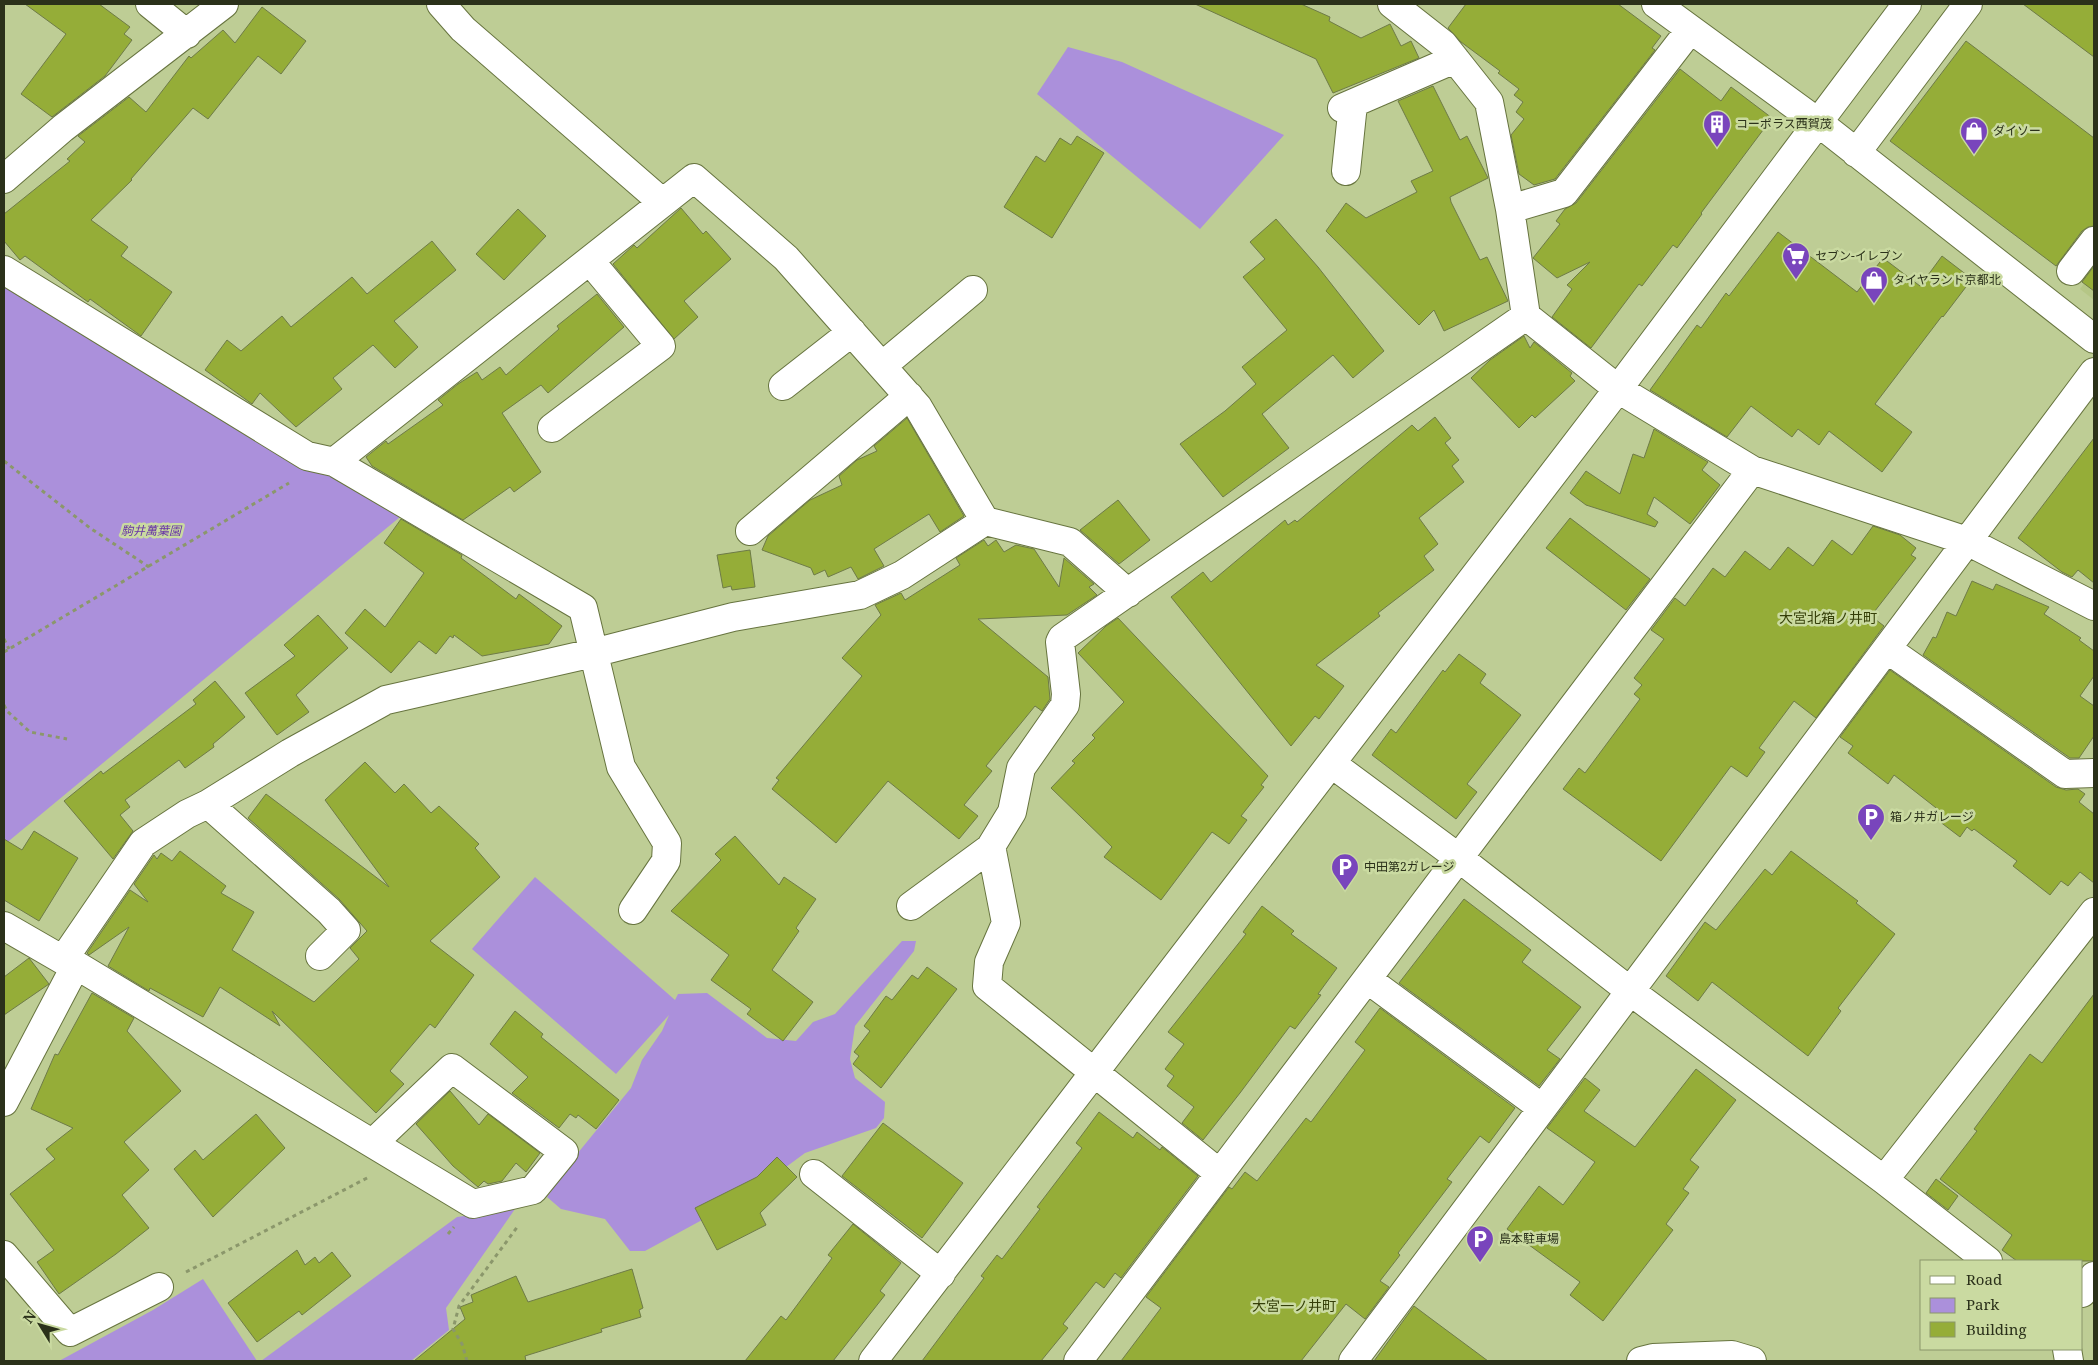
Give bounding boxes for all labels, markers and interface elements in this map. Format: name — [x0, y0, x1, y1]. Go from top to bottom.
building icon: コーポラス西賀茂 — [1702, 109, 1732, 148]
place label: コーポラス西賀茂 — [1736, 115, 1832, 132]
shop icon: ダイソー — [1959, 116, 1989, 155]
place label: ダイソー — [1993, 122, 2041, 139]
supermarket icon: セブン-イレブン — [1781, 241, 1811, 280]
place label: セブン-イレブン — [1815, 247, 1903, 264]
shop icon: タイヤランド京都北 — [1859, 265, 1889, 304]
place label: タイヤランド京都北 — [1893, 271, 2001, 288]
park label: 駒井萬葉園 — [121, 522, 183, 539]
district label: 大宮北箱ノ井町 — [1779, 608, 1877, 627]
parking icon: 箱ノ井ガレージ — [1856, 802, 1886, 841]
place label: 箱ノ井ガレージ — [1890, 808, 1974, 825]
parking icon: 中田第2ガレージ — [1330, 852, 1360, 891]
place label: 中田第2ガレージ — [1364, 858, 1454, 875]
parking icon: 島本駐車場 — [1465, 1224, 1495, 1263]
place label: 島本駐車場 — [1499, 1230, 1559, 1247]
legend — [1920, 1260, 2083, 1350]
text: Road — [1966, 1269, 2002, 1289]
text: Park — [1966, 1294, 2000, 1314]
district label: 大宮一ノ井町 — [1252, 1296, 1336, 1315]
north arrow — [15, 1300, 65, 1350]
text: N — [18, 1307, 40, 1327]
text: Building — [1966, 1319, 2027, 1339]

